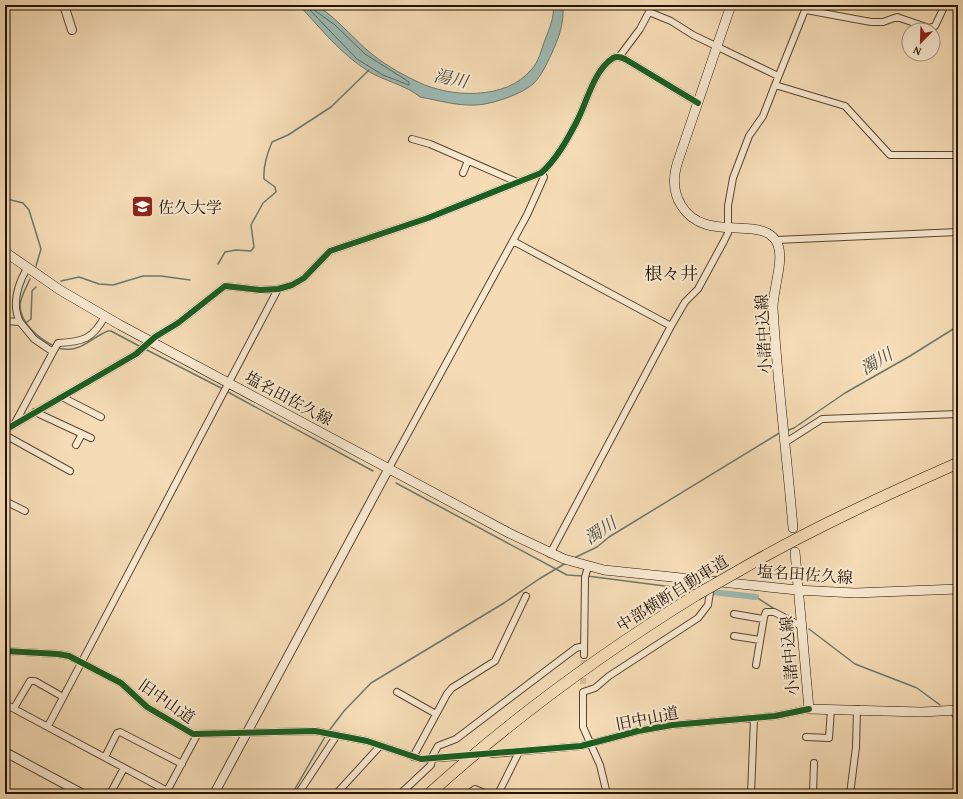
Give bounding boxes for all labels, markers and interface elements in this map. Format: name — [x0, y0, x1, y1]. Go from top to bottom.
north arrow — [901, 22, 941, 62]
text: N — [910, 42, 924, 60]
water label: 湯川 — [432, 62, 472, 94]
school or university icon: 佐久大学 — [130, 194, 156, 220]
place label: 佐久大学 — [158, 195, 222, 219]
district label: 根々井 — [644, 260, 698, 287]
street label: 小諸中込線 — [749, 293, 777, 375]
water label: 濁川 — [855, 340, 899, 380]
street label: 塩名田佐久線 — [241, 365, 337, 431]
water label: 濁川 — [579, 509, 623, 550]
street label: 中部横断自動車道 — [611, 549, 733, 637]
street label: 塩名田佐久線 — [756, 559, 854, 589]
street label: 小諸中込線 — [774, 615, 804, 697]
street label: 旧中山道 — [134, 673, 200, 729]
street label: 旧中山道 — [613, 700, 681, 736]

